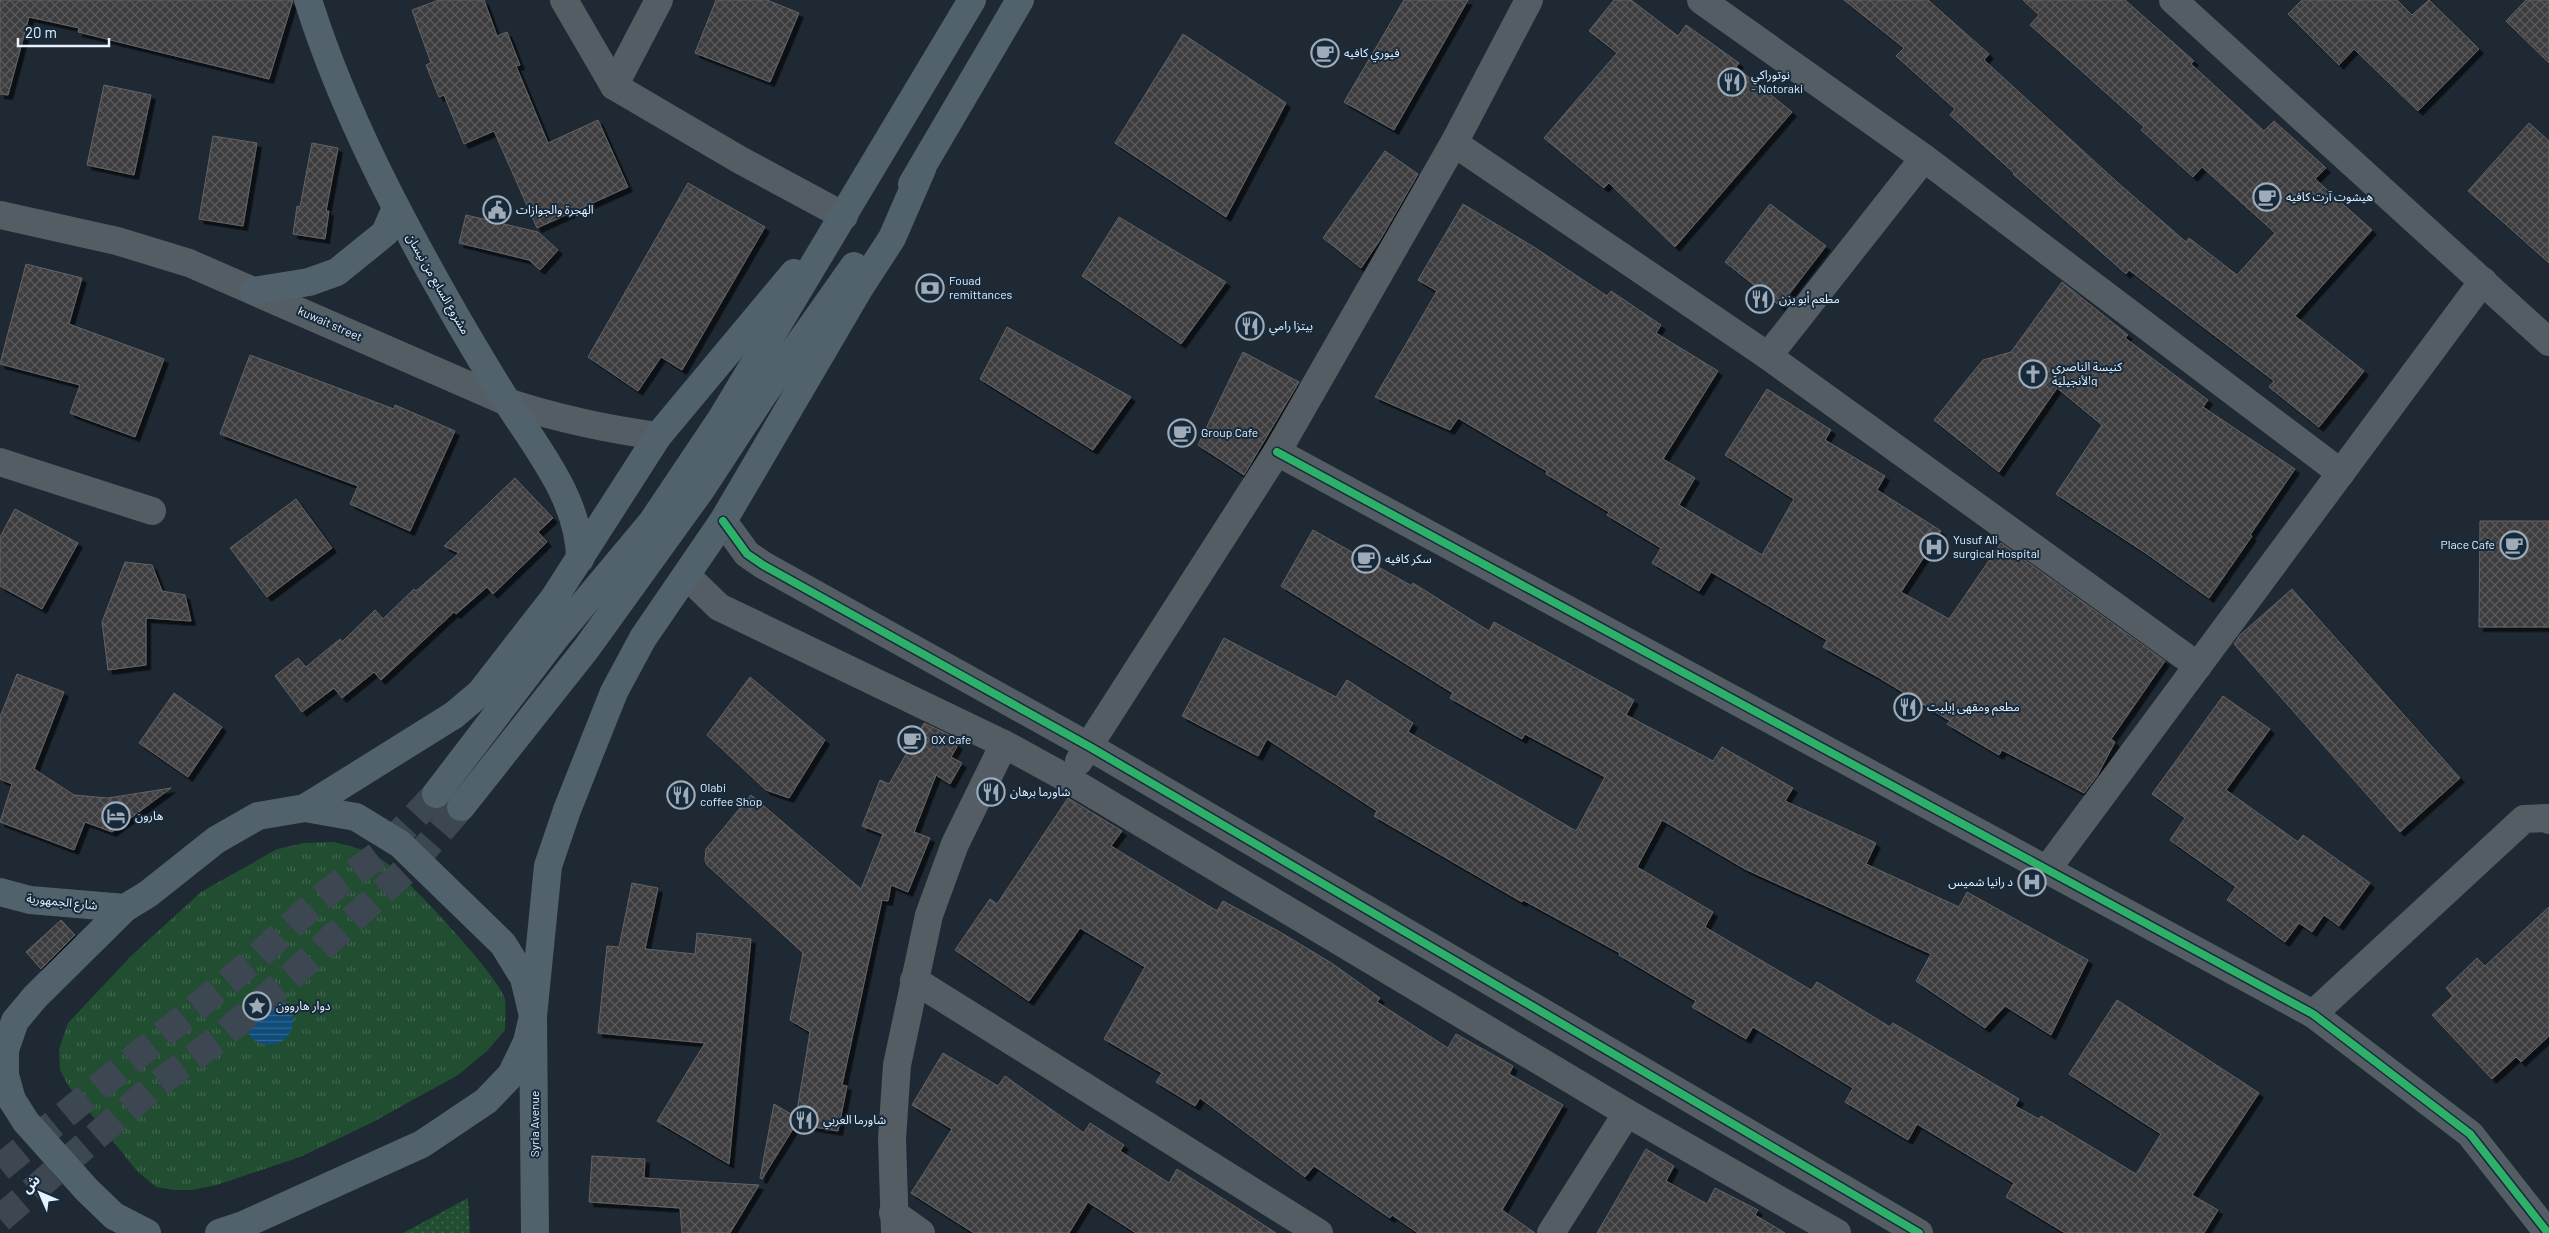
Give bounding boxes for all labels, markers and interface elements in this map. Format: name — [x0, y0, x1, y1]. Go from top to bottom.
scale bar — [18, 15, 109, 47]
text: 20 m — [25, 23, 57, 41]
cafe icon: فيوري كافيه — [1310, 38, 1340, 68]
place label: فيوري كافيه — [1344, 45, 1400, 63]
restaurant icon: نوتوراكي - Notoraki — [1717, 67, 1747, 97]
place label: نوتوراكي - Notoraki — [1751, 67, 1803, 95]
cafe icon: هيشوت آرت كافيه — [2252, 182, 2282, 212]
place label: هيشوت آرت كافيه — [2286, 189, 2373, 204]
public building icon: الهجرة والجوازات — [482, 195, 512, 225]
place label: الهجرة والجوازات — [516, 202, 594, 217]
street label: مشروع السابع من نيسان — [402, 231, 473, 338]
bank icon: Fouad remittances — [915, 273, 945, 303]
place label: Fouad remittances — [949, 273, 1012, 301]
restaurant icon: مطعم أبو يزن — [1745, 284, 1775, 314]
place label: مطعم أبو يزن — [1779, 291, 1840, 308]
street label: kuwait street — [296, 303, 365, 343]
restaurant icon: بيتزا رامي — [1235, 311, 1265, 341]
place label: بيتزا رامي — [1269, 318, 1313, 336]
church icon: كنيسة الناصري الأنجيليةq — [2018, 359, 2048, 389]
place label: كنيسة الناصري الأنجيليةq — [2052, 359, 2123, 388]
cafe icon: Group Cafe — [1167, 418, 1197, 448]
place label: Group Cafe — [1201, 425, 1258, 439]
cafe icon: Place Cafe — [2499, 530, 2529, 560]
hospital icon: Yusuf Ali surgical Hospital — [1919, 532, 1949, 562]
place label: Yusuf Ali surgical Hospital — [1953, 532, 2040, 560]
place label: Place Cafe — [2441, 537, 2495, 551]
cafe icon: سكر كافيه — [1351, 544, 1381, 574]
place label: سكر كافيه — [1385, 551, 1432, 566]
restaurant icon: مطعم ومقهى إيليت — [1893, 692, 1923, 722]
place label: مطعم ومقهى إيليت — [1927, 699, 2020, 716]
cafe icon: OX Cafe — [897, 725, 927, 755]
place label: OX Cafe — [931, 732, 971, 746]
restaurant icon: شاورما برهان — [976, 777, 1006, 807]
restaurant icon: Olabi coffee Shop — [666, 780, 696, 810]
place label: Olabi coffee Shop — [700, 780, 762, 808]
place label: شاورما برهان — [1010, 784, 1070, 799]
hotel icon: هارون — [101, 801, 131, 831]
place label: هارون — [135, 808, 163, 823]
hospital icon: د رانيا شميس — [2017, 867, 2047, 897]
place label: د رانيا شميس — [1948, 874, 2013, 889]
street label: شارع الجمهورية — [25, 890, 98, 915]
place icon: دوار هاروون — [242, 991, 272, 1021]
place label: دوار هاروون — [276, 998, 331, 1013]
street label: Syria Avenue — [527, 1091, 541, 1157]
restaurant icon: شاورما العربي — [789, 1105, 819, 1135]
place label: شاورما العربي — [823, 1112, 886, 1130]
north arrow — [15, 1168, 65, 1218]
text: ش — [18, 1171, 43, 1196]

